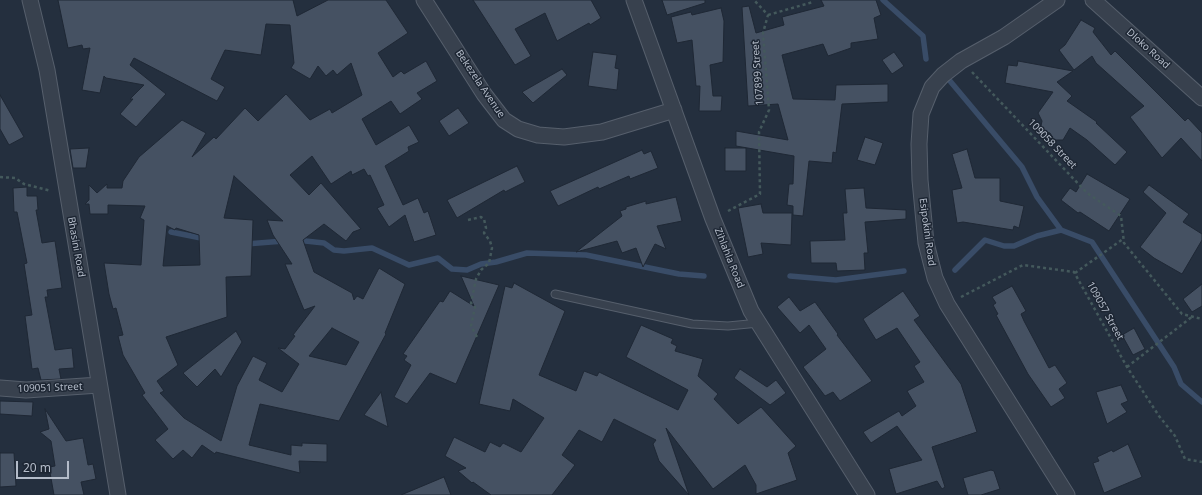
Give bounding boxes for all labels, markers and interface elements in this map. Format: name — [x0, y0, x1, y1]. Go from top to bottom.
street label: Dloko Road — [1124, 26, 1172, 72]
street label: 107899 Street — [750, 40, 766, 106]
street label: Bekezela Avenue — [453, 48, 507, 120]
street label: 109058 Street — [1025, 117, 1079, 171]
street label: Esipokini Road — [916, 197, 938, 267]
street label: Bhasini Road — [65, 216, 87, 278]
street label: Zihlahla Road — [712, 226, 746, 290]
street label: 109057 Street — [1084, 280, 1126, 342]
street label: 109051 Street — [17, 381, 83, 395]
scale bar — [18, 453, 71, 479]
text: 20 m — [23, 459, 51, 476]

